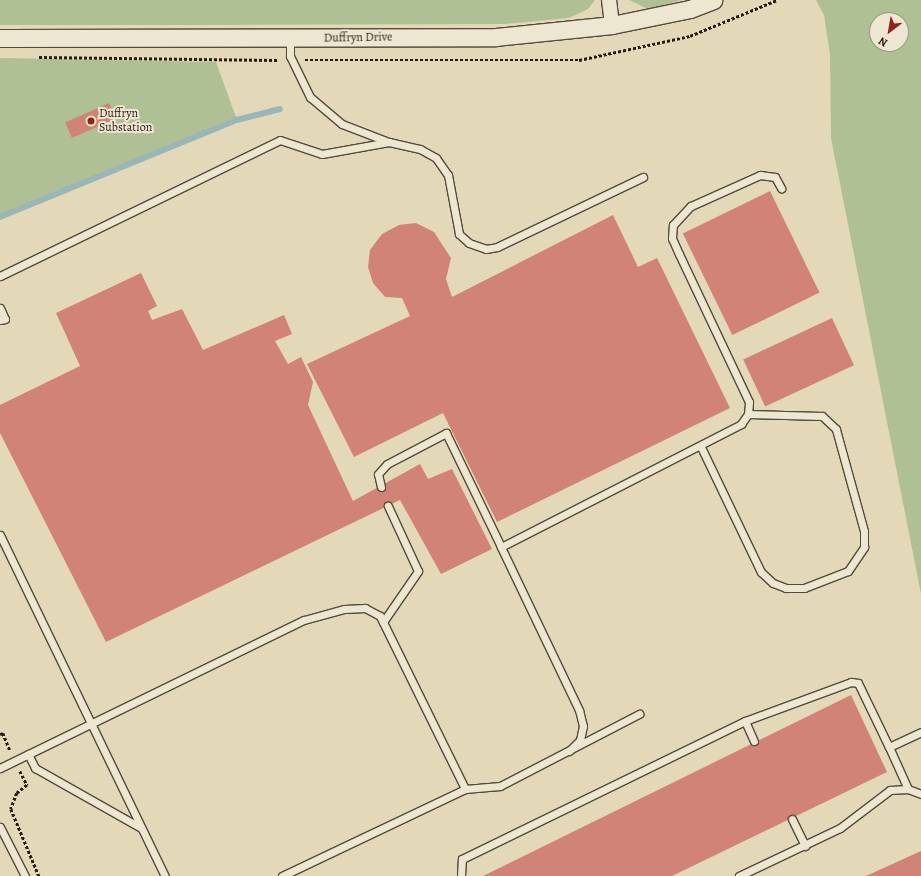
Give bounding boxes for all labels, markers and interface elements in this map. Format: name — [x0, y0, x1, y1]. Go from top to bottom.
north arrow — [869, 12, 909, 52]
street label: Duffryn Drive — [324, 30, 392, 46]
text: N — [876, 33, 890, 50]
place label: Duffryn Substation — [99, 107, 152, 135]
marker: Duffryn Substation — [86, 116, 96, 126]

